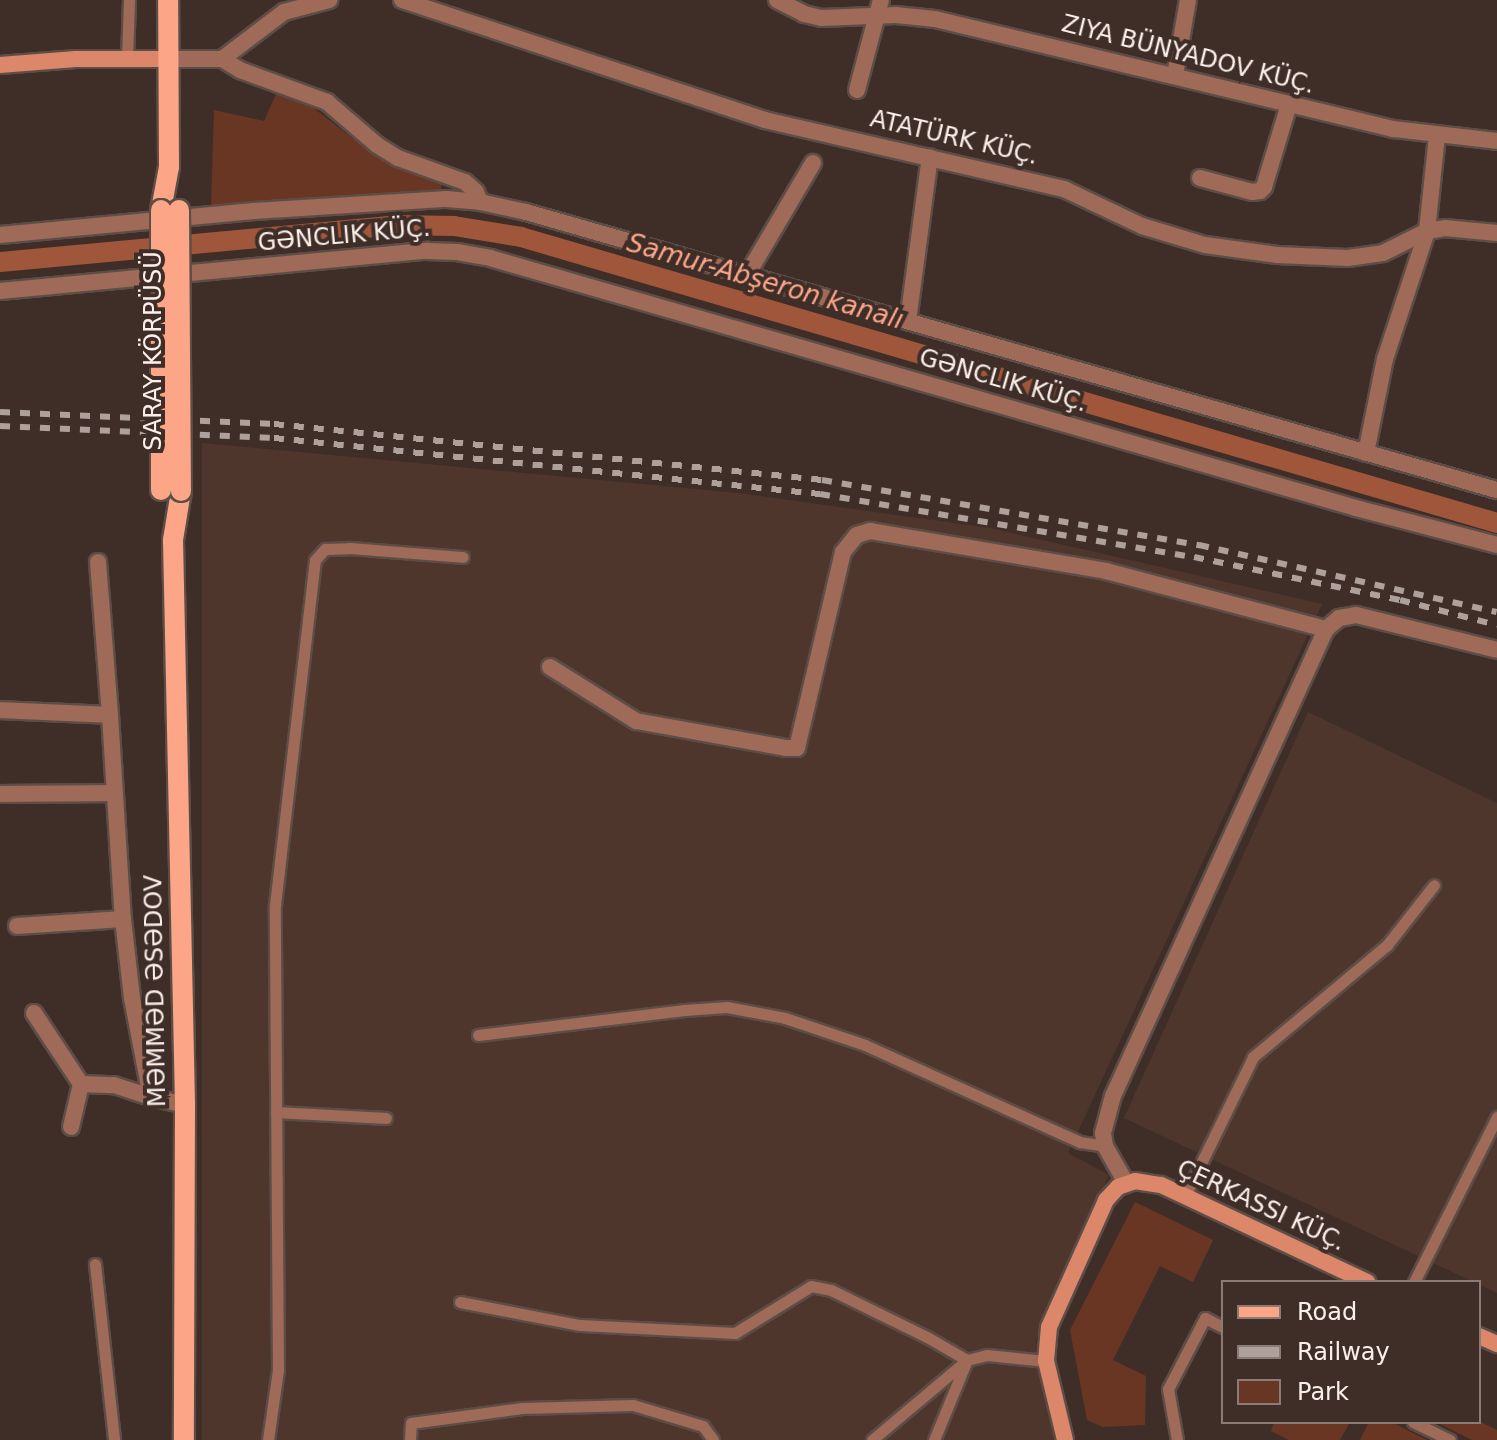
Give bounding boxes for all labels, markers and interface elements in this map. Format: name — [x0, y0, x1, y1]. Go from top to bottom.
street label: ZIYA BÜNYADOV KÜÇ. — [1059, 10, 1317, 100]
street label: ATATÜRK KÜÇ. — [867, 105, 1041, 171]
street label: GƏNCLIK KÜÇ. — [257, 214, 431, 258]
water label: Samur-Abşeron kanalı — [623, 228, 907, 336]
street label: SARAY KÖRPÜSÜ — [140, 251, 168, 451]
street label: GƏNCLIK KÜÇ. — [916, 343, 1090, 419]
street label: MƏMMƏD ƏSƏDOV — [140, 875, 172, 1107]
street label: ÇERKASSI KÜÇ. — [1172, 1154, 1350, 1258]
legend — [1221, 1280, 1481, 1424]
text: Road — [1297, 1298, 1357, 1326]
text: Railway — [1297, 1338, 1390, 1366]
text: Park — [1297, 1378, 1349, 1406]

